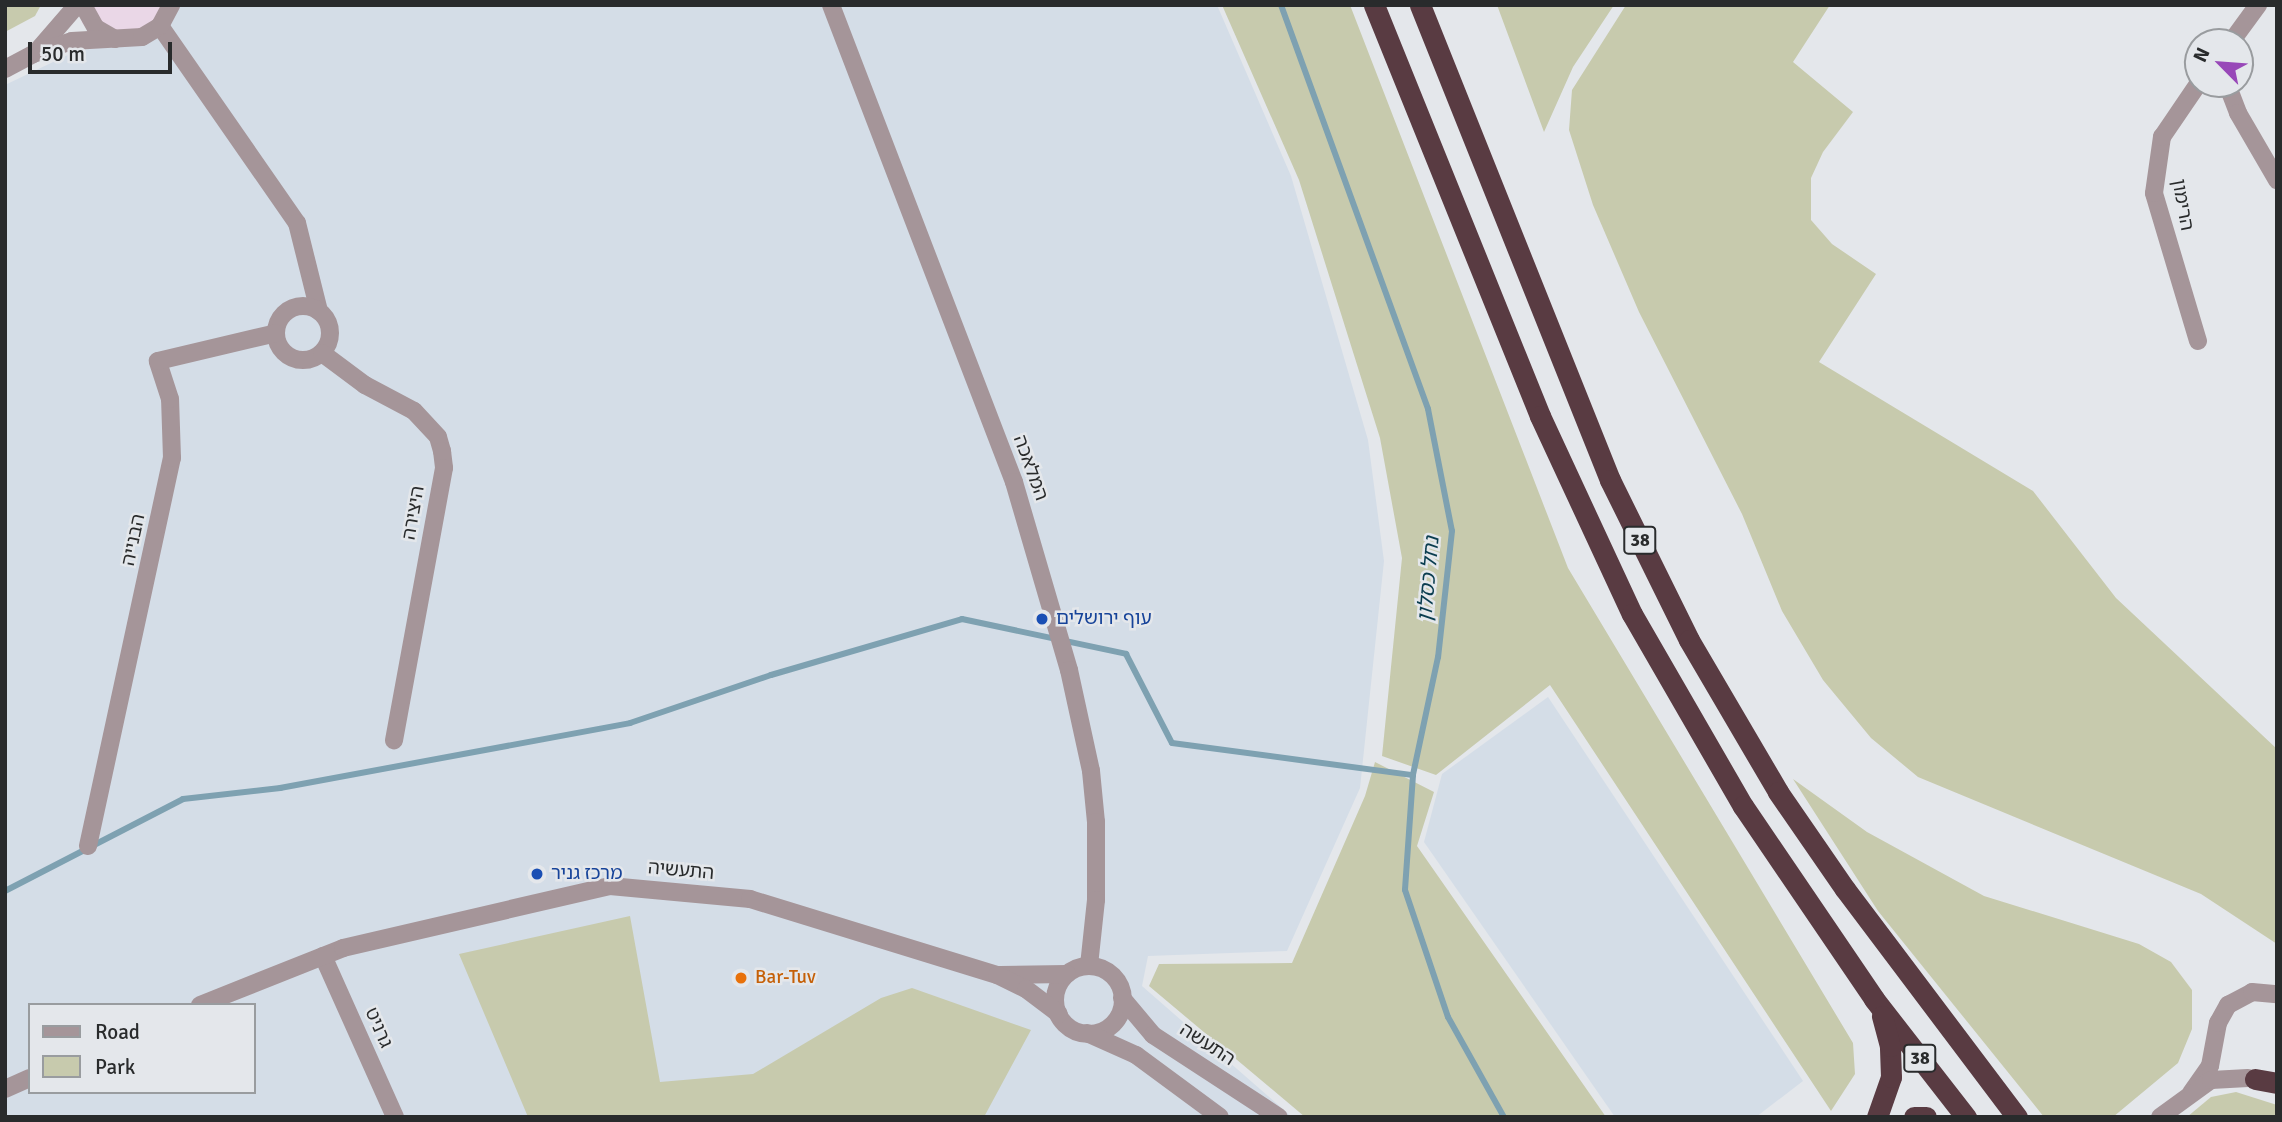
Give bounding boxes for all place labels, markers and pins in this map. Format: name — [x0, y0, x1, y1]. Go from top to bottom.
place label: עוף ירושלים — [1056, 608, 1152, 630]
marker: עוף ירושלים — [1034, 611, 1050, 627]
place label: מרכז גניר — [551, 863, 623, 885]
marker: מרכז גניר — [529, 866, 545, 882]
place label: Bar-Tuv — [755, 967, 816, 989]
marker: Bar-Tuv — [733, 970, 749, 986]

